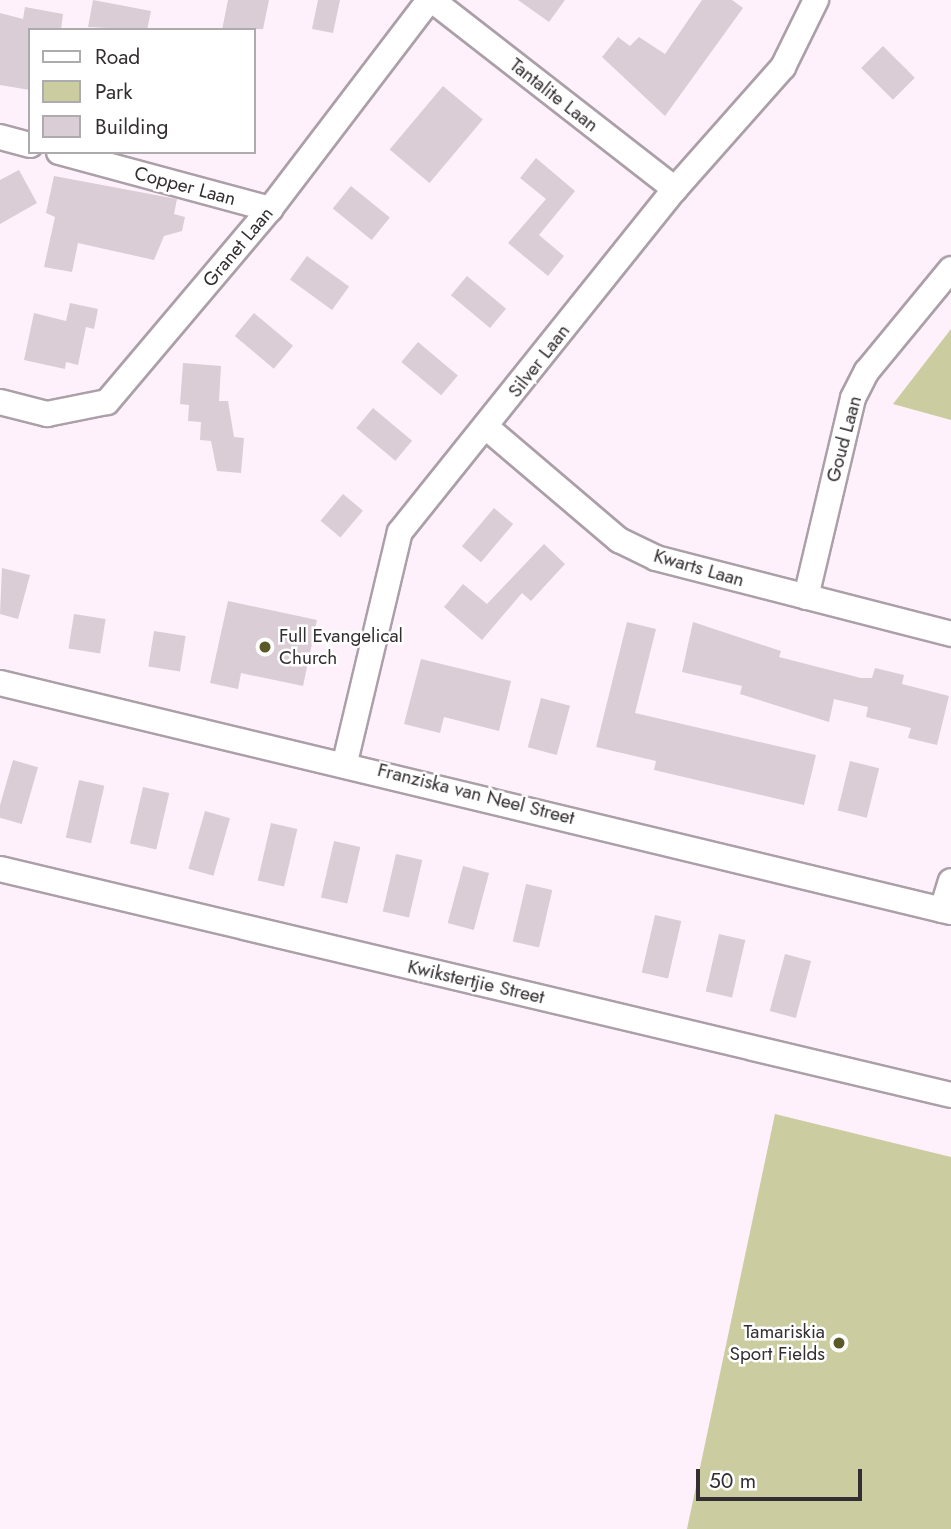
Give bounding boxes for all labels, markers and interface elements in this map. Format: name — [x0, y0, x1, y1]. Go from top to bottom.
legend — [28, 28, 256, 154]
text: Road — [95, 42, 140, 72]
street label: Tantalite Laan — [505, 53, 603, 137]
text: Park — [95, 77, 132, 107]
text: Building — [95, 112, 168, 142]
street label: Copper Laan — [132, 162, 238, 210]
street label: Granet Laan — [198, 202, 278, 292]
street label: Silver Laan — [503, 320, 575, 402]
street label: Goud Laan — [822, 393, 866, 485]
street label: Kwarts Laan — [651, 544, 747, 592]
place label: Full Evangelical Church — [279, 625, 403, 669]
marker: Full Evangelical Church — [257, 639, 273, 655]
street label: Franziska van Neel Street — [375, 758, 577, 830]
street label: Kwikstertjie Street — [405, 955, 547, 1009]
place label: Tamariskia Sport Fields — [730, 1321, 825, 1365]
marker: Tamariskia Sport Fields — [831, 1335, 847, 1351]
scale bar — [699, 1456, 865, 1500]
text: 50 m — [709, 1466, 756, 1496]

